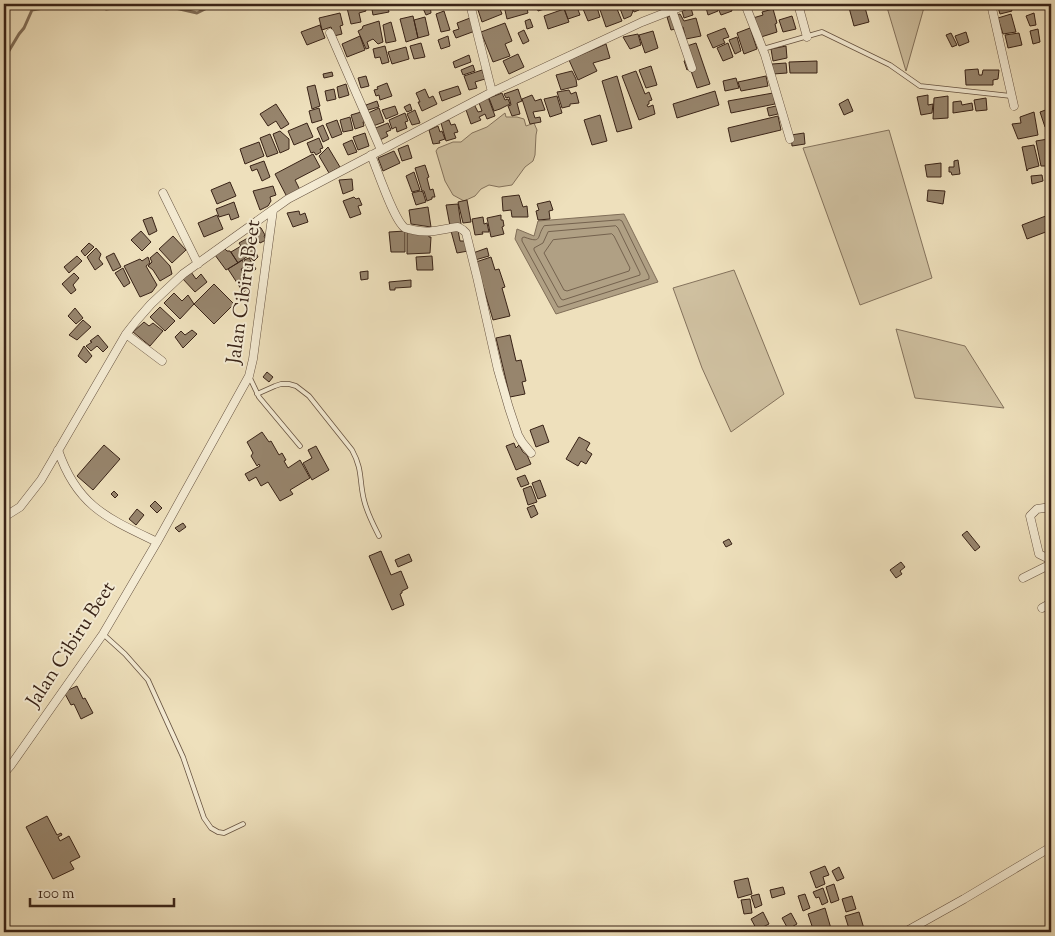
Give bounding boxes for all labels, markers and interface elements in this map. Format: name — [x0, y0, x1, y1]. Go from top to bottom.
street label: Jalan Cibiru Beet — [220, 218, 269, 367]
street label: Jalan Cibiru Beet — [20, 576, 124, 715]
scale bar — [30, 876, 174, 908]
text: 100 m — [38, 884, 75, 905]

